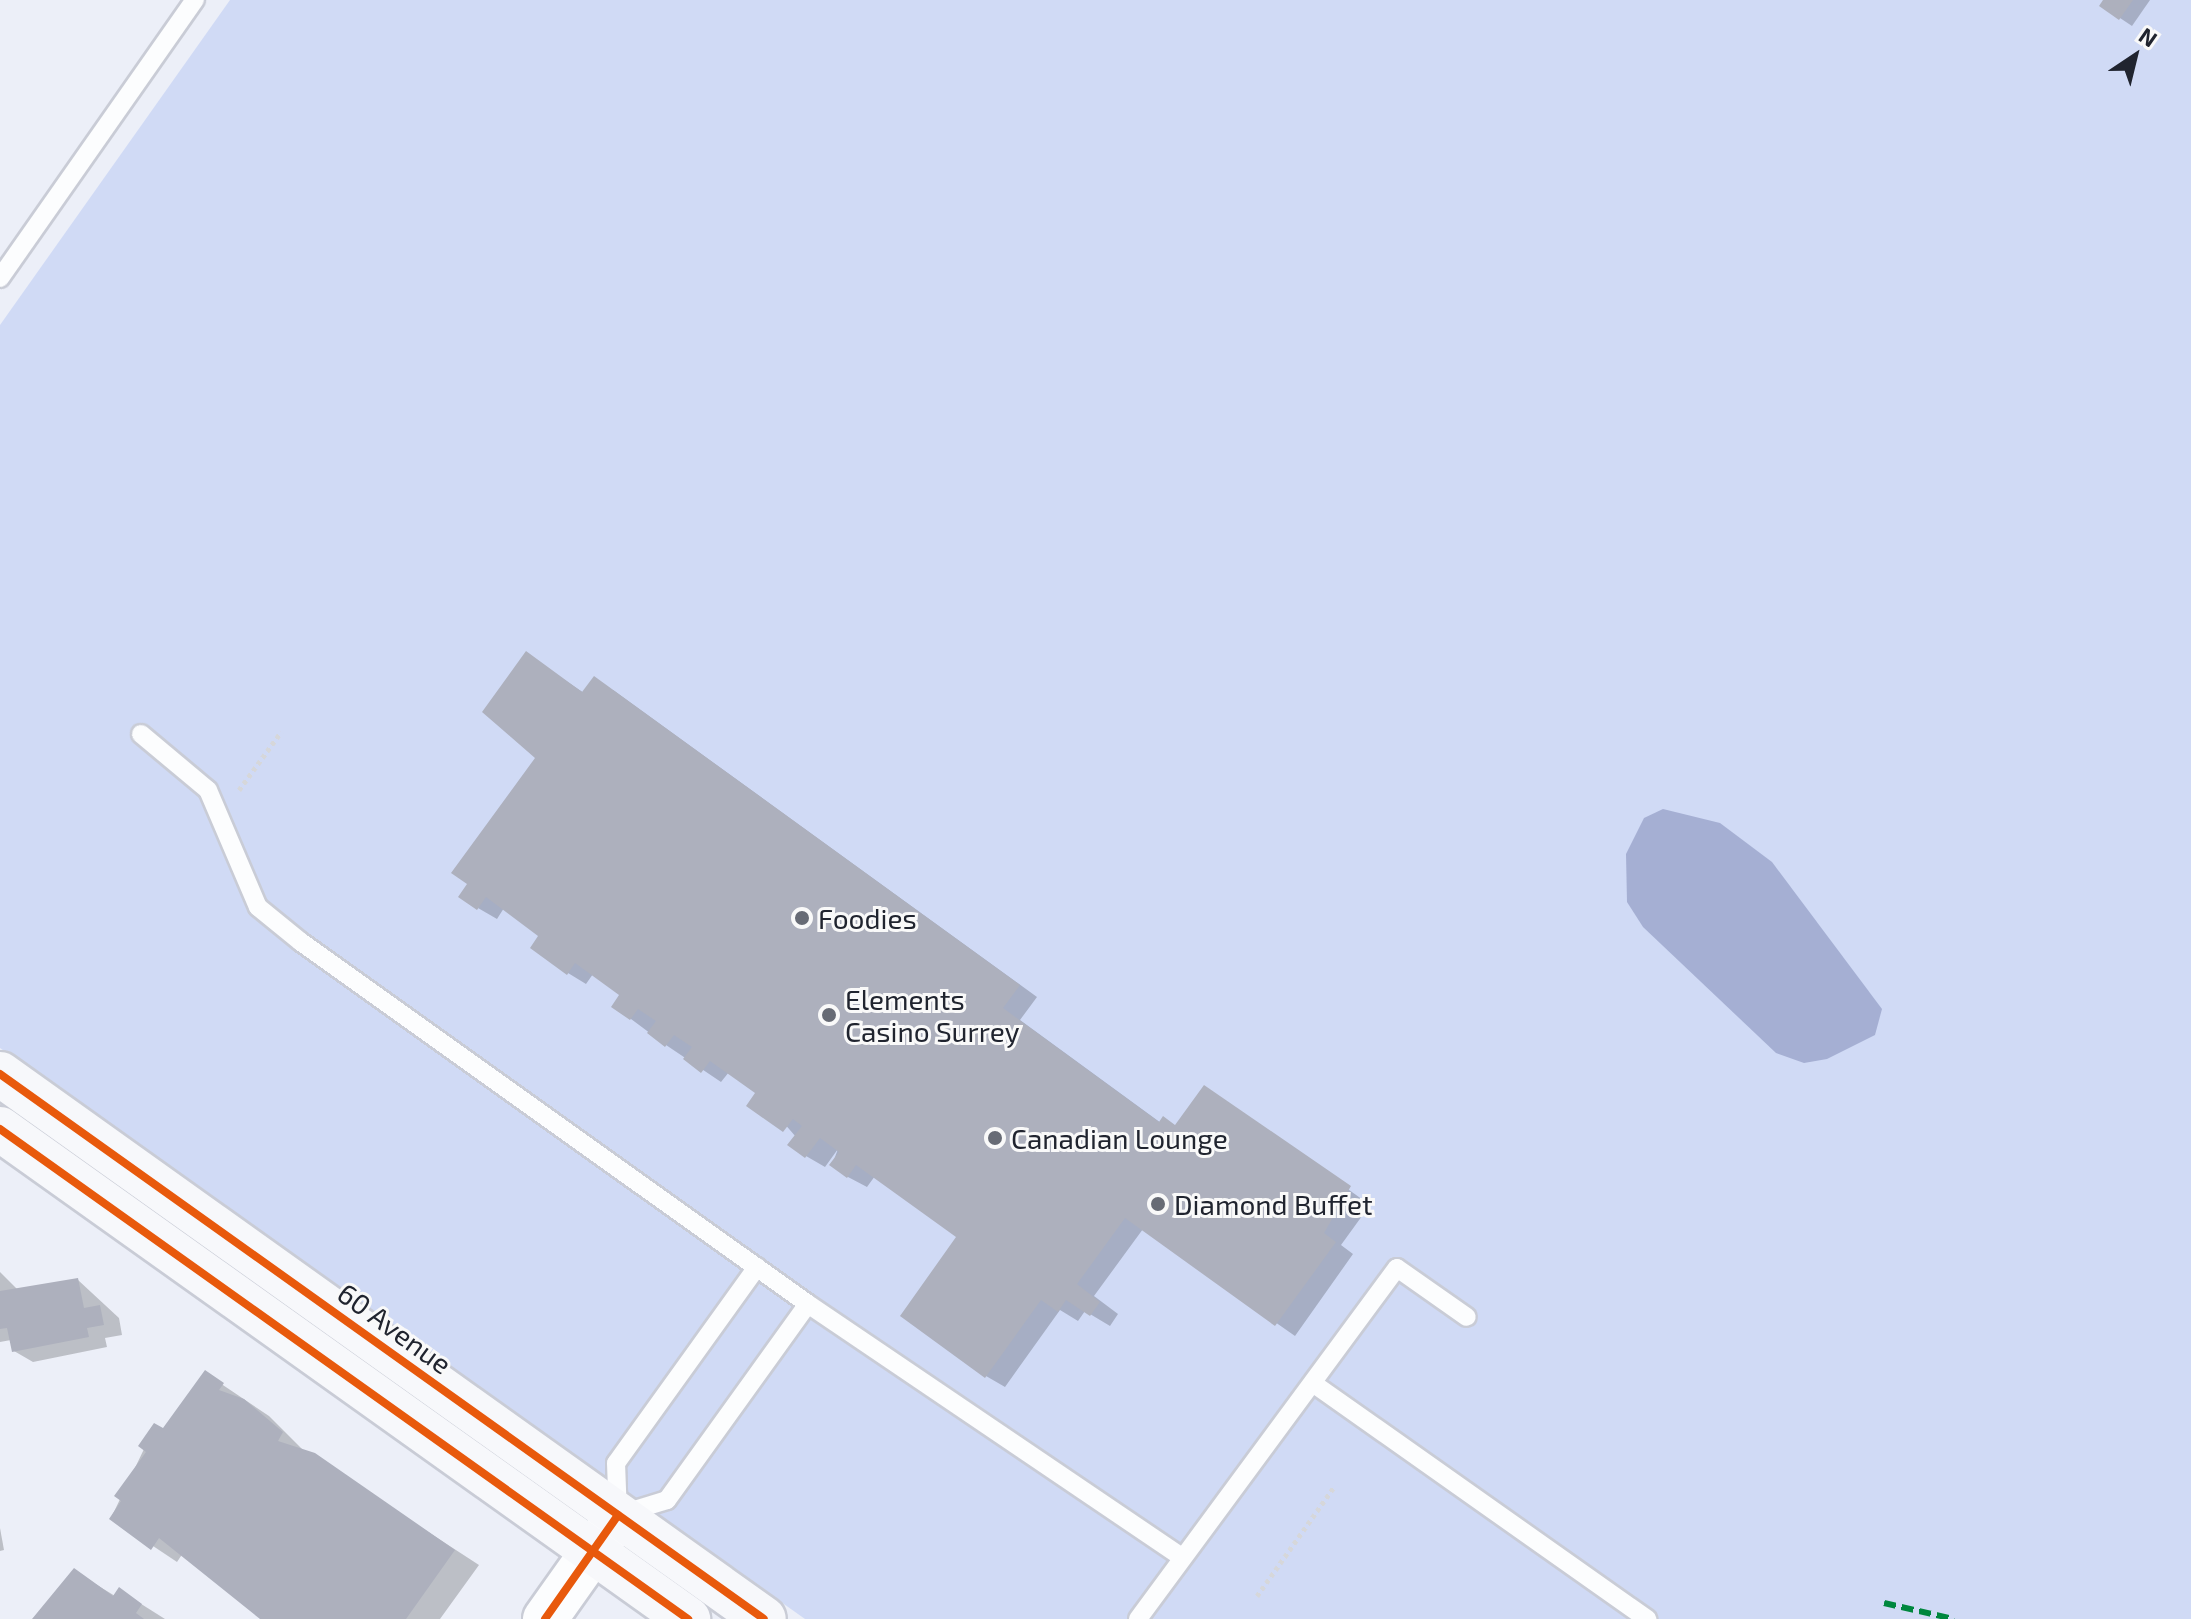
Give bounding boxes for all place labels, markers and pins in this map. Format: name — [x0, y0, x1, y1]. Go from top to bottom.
place label: Foodies — [818, 901, 917, 935]
marker: Foodies — [793, 909, 811, 927]
place label: Elements Casino Surrey — [845, 982, 1019, 1048]
marker: Elements Casino Surrey — [820, 1006, 838, 1024]
place label: Canadian Lounge — [1011, 1121, 1228, 1155]
marker: Canadian Lounge — [986, 1129, 1004, 1147]
place label: Diamond Buffet — [1174, 1187, 1373, 1221]
marker: Diamond Buffet — [1149, 1195, 1167, 1213]

